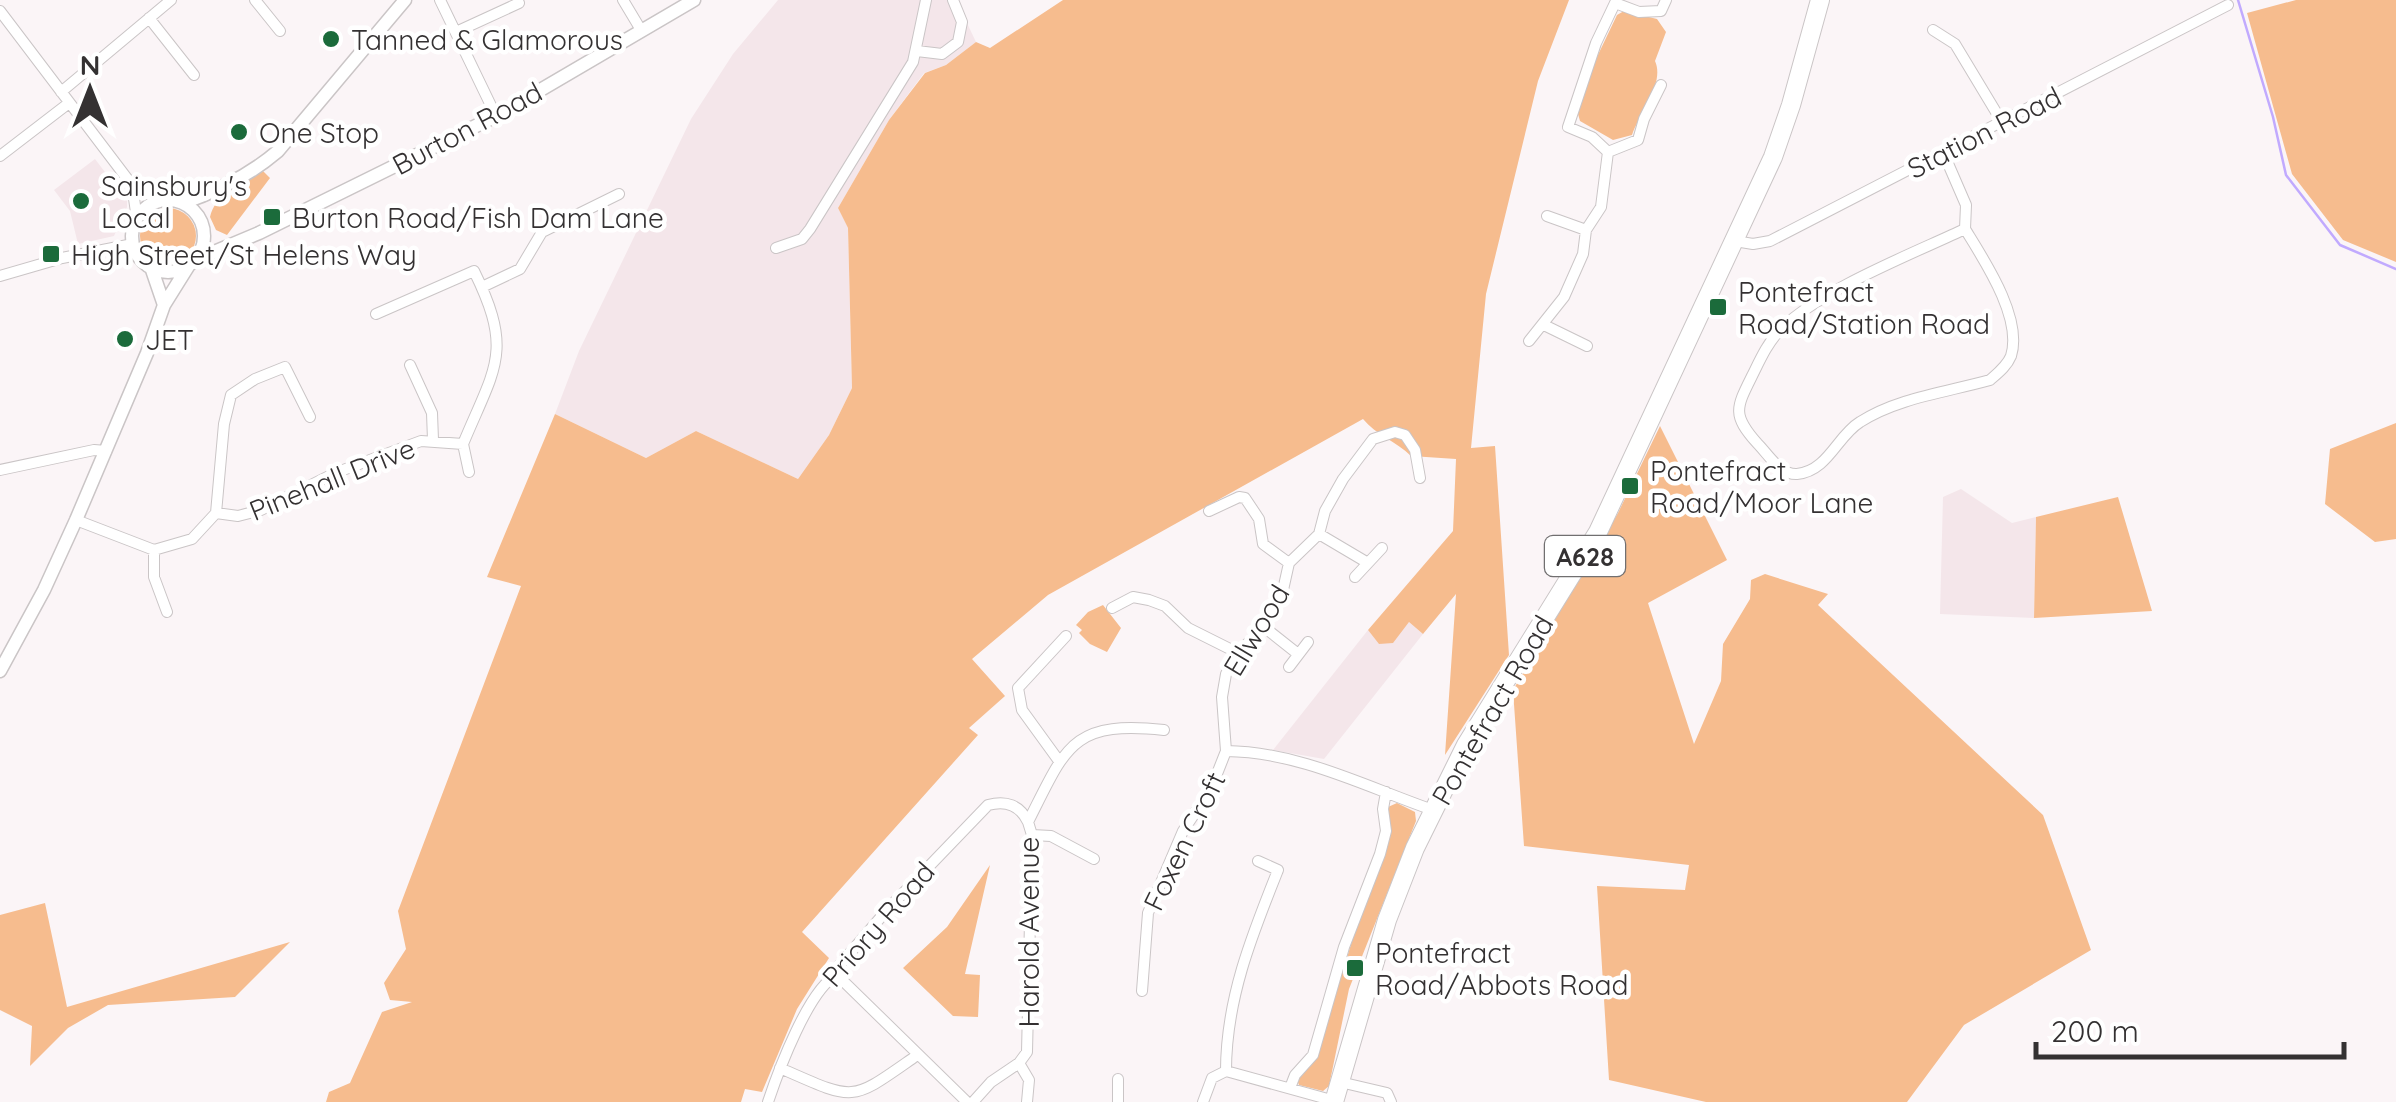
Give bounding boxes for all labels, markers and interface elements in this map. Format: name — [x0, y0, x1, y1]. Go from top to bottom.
place label: Tanned & Glamorous — [351, 22, 623, 57]
marker: Tanned & Glamorous — [320, 28, 342, 50]
north arrow — [40, 40, 140, 140]
text: N — [80, 47, 100, 82]
street label: Burton Road — [386, 74, 548, 182]
street label: Station Road — [1901, 78, 2067, 186]
place label: One Stop — [259, 115, 379, 150]
marker: One Stop — [228, 121, 250, 143]
place label: Sainsbury's Local — [101, 168, 247, 235]
marker: Sainsbury's Local — [70, 190, 92, 212]
place label: Burton Road/Fish Dam Lane — [292, 200, 664, 235]
marker: Burton Road/Fish Dam Lane — [261, 206, 283, 228]
place label: High Street/St Helens Way — [71, 237, 417, 272]
marker: High Street/St Helens Way — [40, 243, 62, 265]
place label: Pontefract Road/Station Road — [1738, 274, 1990, 341]
marker: Pontefract Road/Station Road — [1707, 296, 1729, 318]
place label: JET — [145, 322, 194, 357]
marker: JET — [114, 328, 136, 350]
street label: Pinehall Drive — [244, 430, 420, 528]
place label: Pontefract Road/Moor Lane — [1650, 453, 1873, 520]
marker: Pontefract Road/Moor Lane — [1619, 475, 1641, 497]
road number: A628 — [1545, 536, 1625, 576]
street label: Ellwood — [1215, 578, 1297, 682]
street label: Pontefract Road — [1424, 609, 1560, 811]
street label: Foxen Croft — [1135, 766, 1233, 916]
street label: Harold Avenue — [1011, 837, 1046, 1027]
street label: Priory Road — [814, 854, 942, 994]
place label: Pontefract Road/Abbots Road — [1375, 935, 1628, 1002]
marker: Pontefract Road/Abbots Road — [1344, 957, 1366, 979]
scale bar — [2036, 997, 2344, 1059]
text: 200 m — [2051, 1012, 2139, 1050]

